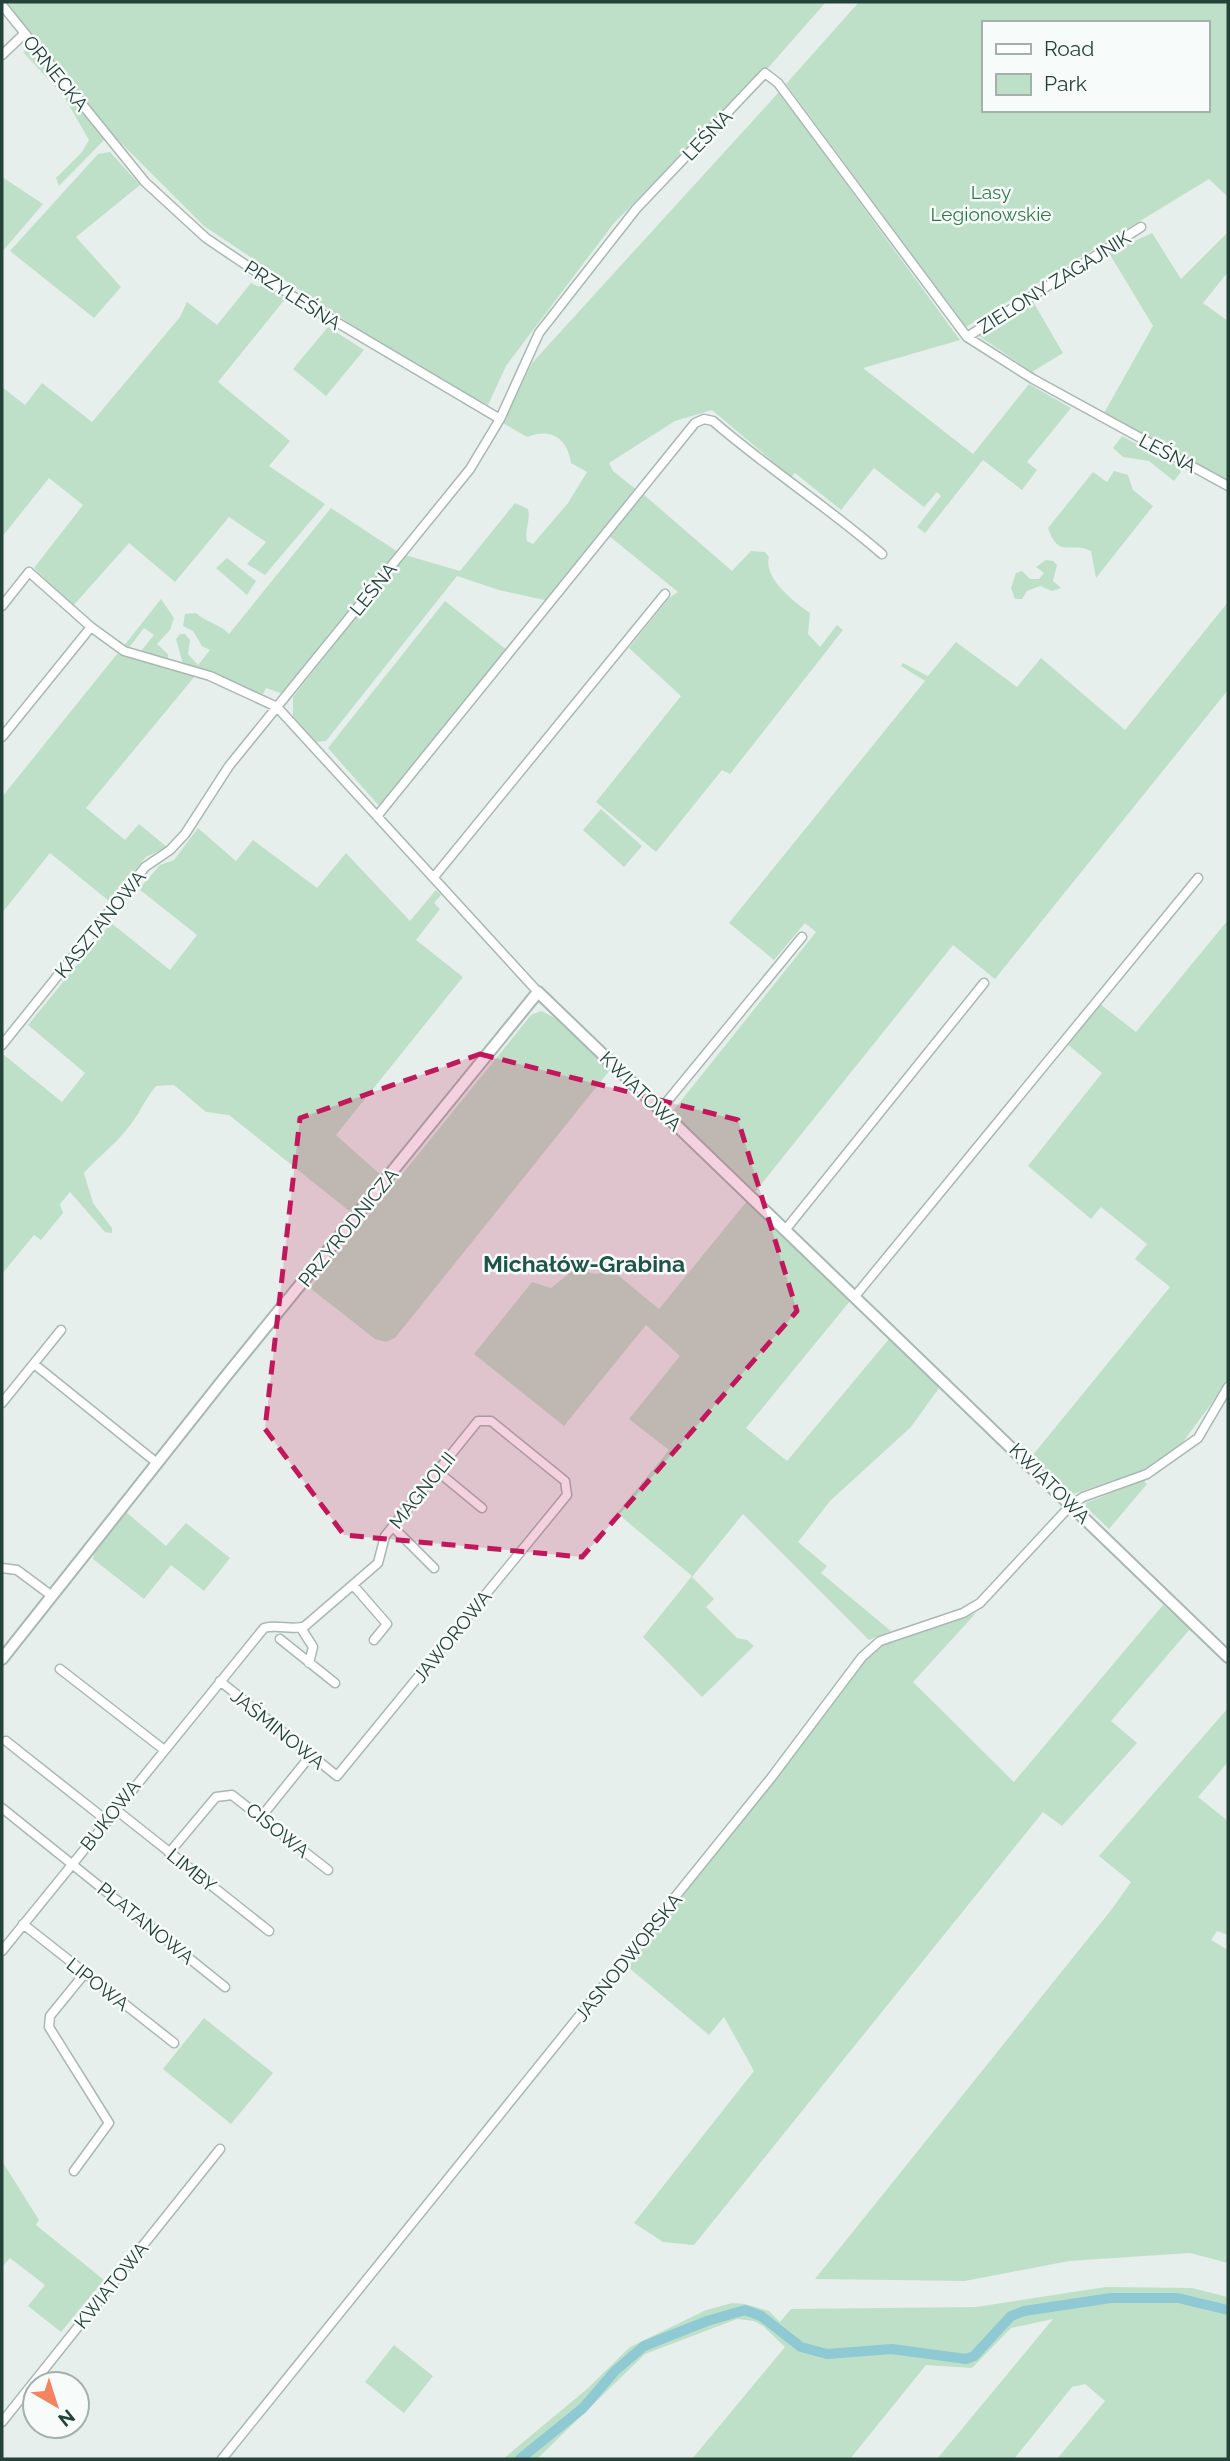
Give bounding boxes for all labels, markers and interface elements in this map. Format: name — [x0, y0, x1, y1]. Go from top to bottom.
legend — [982, 21, 1209, 112]
street label: ORNECKA — [19, 31, 93, 115]
text: Road — [1044, 36, 1094, 61]
text: Park — [1044, 71, 1087, 96]
street label: LEŚNA — [678, 105, 736, 165]
park label: Lasy Legionowskie — [931, 181, 1052, 225]
street label: ZIELONY ZAGAJNIK — [974, 226, 1135, 338]
street label: PRZYLEŚNA — [241, 256, 345, 334]
street label: LEŚNA — [1136, 429, 1201, 477]
street label: LEŚNA — [345, 558, 401, 620]
street label: KASZTANOWA — [50, 866, 150, 982]
street label: KWIATOWA — [596, 1047, 686, 1135]
street label: PRZYRODNICZA — [294, 1163, 403, 1291]
district label: Michałów-Grabina — [483, 1250, 685, 1277]
street label: KWIATOWA — [1005, 1438, 1095, 1528]
street label: MAGNOLII — [384, 1447, 460, 1533]
street label: JAWOROWA — [408, 1585, 496, 1686]
street label: JAŚMINOWA — [227, 1684, 329, 1774]
street label: BUKOWA — [76, 1775, 145, 1855]
street label: CISOWA — [242, 1798, 314, 1862]
street label: LIMBY — [163, 1844, 222, 1897]
street label: PLATANOWA — [93, 1877, 199, 1969]
street label: JASNODWORSKA — [570, 1889, 686, 2025]
street label: LIPOWA — [62, 1953, 134, 2015]
street label: KWIATOWA — [69, 2237, 153, 2333]
north arrow — [21, 2370, 91, 2440]
text: N — [54, 2405, 79, 2431]

